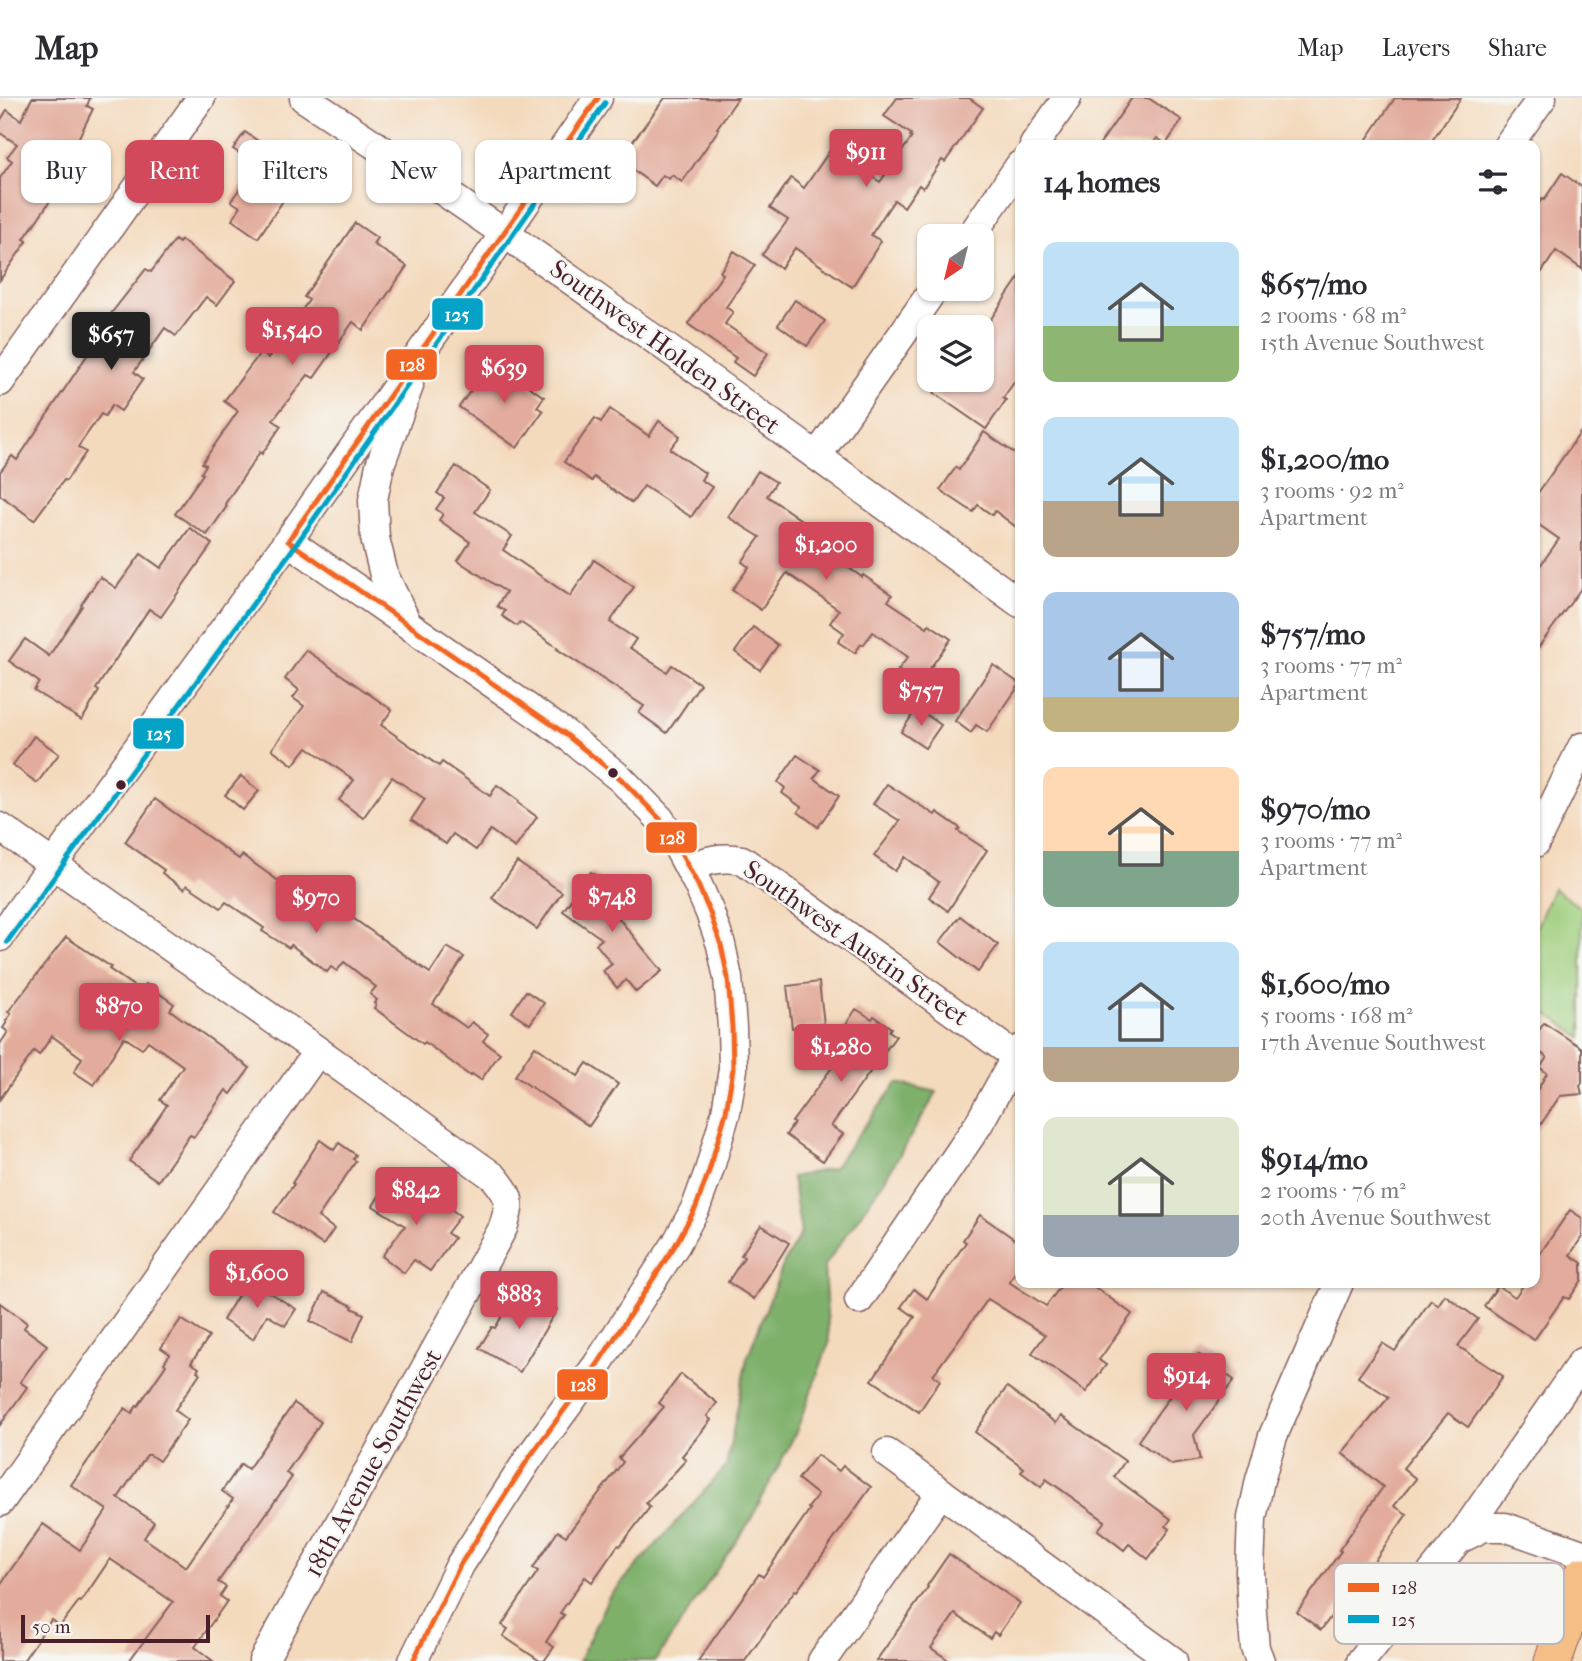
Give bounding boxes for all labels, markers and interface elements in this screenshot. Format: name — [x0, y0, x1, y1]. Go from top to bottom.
text: Map — [35, 29, 98, 68]
text: Map — [1298, 34, 1344, 62]
text: Layers — [1382, 34, 1450, 62]
text: Share — [1488, 34, 1547, 62]
pin: $911 — [825, 130, 907, 189]
text: $911 — [845, 138, 887, 165]
chip: Buy — [21, 140, 111, 203]
chip: Rent — [125, 140, 224, 203]
chip: Filters — [238, 140, 352, 203]
chip: New — [366, 140, 461, 203]
chip: Apartment — [475, 140, 636, 203]
icon: filters — [1474, 163, 1512, 201]
text: 14 homes — [1043, 165, 1160, 200]
north arrow — [917, 224, 994, 301]
map controls — [917, 224, 994, 392]
street label: Southwest Holden Street — [544, 253, 787, 441]
text: $657/mo — [1260, 267, 1367, 302]
icon: home — [1099, 270, 1183, 354]
line badge: 125 — [431, 297, 484, 331]
text: 2 rooms · 68 m² — [1260, 302, 1406, 329]
text: 125 — [445, 304, 469, 326]
pin: $1,540 — [235, 308, 349, 367]
pin: $657 — [70, 313, 152, 372]
button: layers — [917, 315, 994, 392]
text: $1,540 — [262, 316, 322, 343]
text: $657 — [88, 321, 134, 348]
text: 15th Avenue Southwest — [1260, 329, 1485, 356]
pin: $639 — [463, 345, 545, 405]
line badge: 128 — [385, 348, 438, 381]
text: 128 — [399, 354, 425, 376]
text: $639 — [481, 354, 527, 381]
text: $1,200/mo — [1260, 442, 1389, 477]
icon: home — [1099, 445, 1183, 529]
text: 3 rooms · 92 m² — [1260, 477, 1404, 504]
text: Apartment — [1260, 504, 1368, 531]
pin: $1,200 — [769, 522, 883, 582]
text: $1,200 — [795, 531, 857, 558]
text: $757/mo — [1260, 617, 1365, 652]
icon: home — [1099, 620, 1183, 704]
text: 3 rooms · 77 m² — [1260, 652, 1402, 679]
pin: $757 — [880, 668, 962, 728]
text: $757 — [899, 677, 943, 704]
text: Apartment — [1260, 679, 1368, 706]
line badge: 125 — [132, 717, 185, 750]
text: 125 — [147, 723, 171, 745]
unlabelled marker — [606, 766, 620, 780]
unlabelled marker — [114, 778, 128, 792]
text: $970/mo — [1260, 792, 1371, 827]
icon: home — [1099, 795, 1183, 879]
line badge: 128 — [645, 821, 698, 854]
text: 128 — [659, 827, 685, 849]
text: 3 rooms · 77 m² — [1260, 827, 1402, 854]
street label: Southwest Austin Street — [737, 854, 975, 1033]
text: Apartment — [1260, 854, 1368, 881]
pin: $748 — [571, 874, 653, 934]
pin: $970 — [275, 876, 357, 935]
text: $748 — [588, 883, 636, 910]
text: $970 — [292, 884, 340, 911]
text: $1,600/mo — [1260, 967, 1390, 1002]
icon: home — [1099, 970, 1183, 1054]
pin: $870 — [78, 984, 160, 1043]
text: $870 — [95, 992, 143, 1019]
text: 5 rooms · 168 m² — [1260, 1002, 1413, 1029]
pin: $1,280 — [784, 1024, 898, 1084]
text: 17th Avenue Southwest — [1260, 1029, 1486, 1056]
text: $1,280 — [810, 1033, 872, 1060]
text: $914/mo — [1260, 1142, 1368, 1177]
icon: home — [1099, 1145, 1183, 1229]
pin: $842 — [375, 1168, 457, 1227]
text: $842 — [391, 1176, 441, 1203]
text: 2 rooms · 76 m² — [1260, 1177, 1406, 1204]
text: 20th Avenue Southwest — [1260, 1204, 1491, 1231]
pin: $1,600 — [200, 1250, 314, 1310]
text: $1,600 — [225, 1259, 289, 1286]
pin: $883 — [478, 1272, 560, 1331]
text: $883 — [496, 1280, 542, 1307]
street label: 18th Avenue Southwest — [297, 1343, 449, 1583]
pin: $914 — [1145, 1354, 1227, 1413]
text: $914 — [1163, 1362, 1209, 1389]
line badge: 128 — [556, 1368, 609, 1401]
text: 128 — [570, 1374, 596, 1396]
legend — [1334, 1563, 1564, 1644]
text: 128 — [1391, 1577, 1417, 1599]
text: 125 — [1391, 1609, 1416, 1631]
scale bar — [21, 1612, 210, 1644]
text: 50 m — [32, 1616, 71, 1638]

